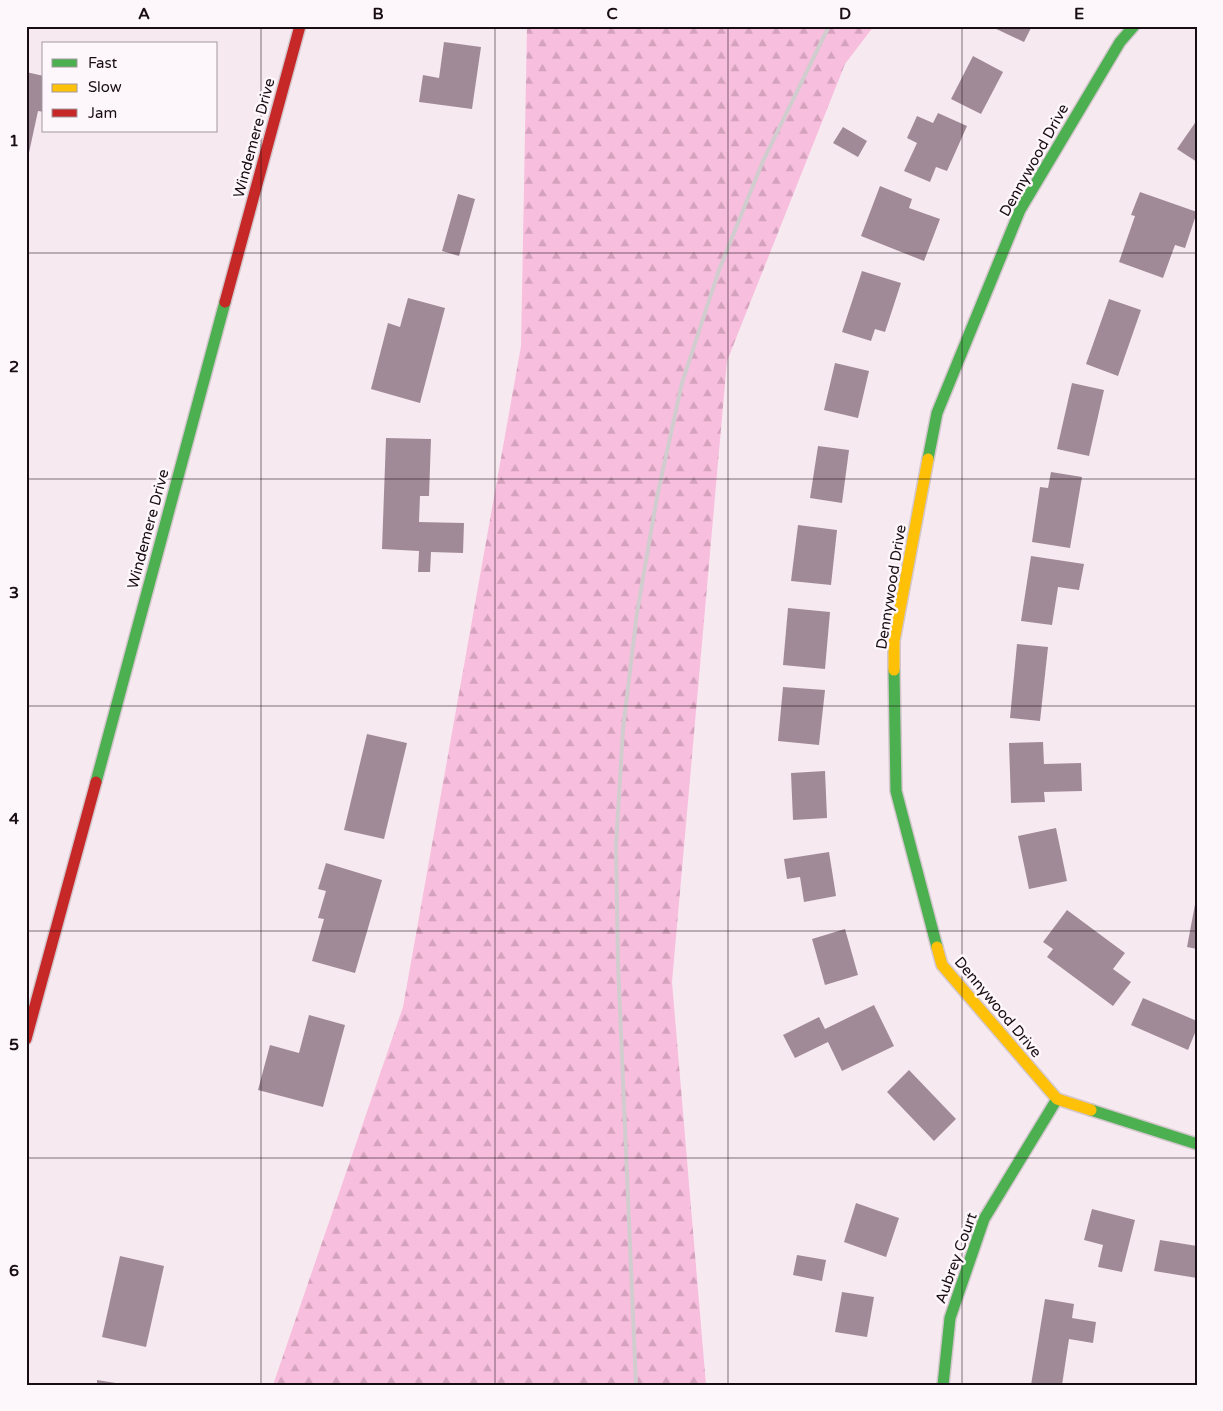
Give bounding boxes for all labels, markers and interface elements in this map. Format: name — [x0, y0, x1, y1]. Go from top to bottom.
text: A — [138, 4, 150, 24]
text: B — [372, 4, 384, 24]
text: C — [606, 4, 618, 24]
text: D — [839, 4, 851, 24]
text: E — [1074, 4, 1084, 24]
legend — [42, 42, 218, 132]
text: Fast — [88, 54, 118, 72]
street label: Windemere Drive — [229, 76, 279, 200]
text: Slow — [88, 78, 122, 96]
street label: Dennywood Drive — [996, 101, 1072, 219]
text: Jam — [88, 104, 117, 122]
text: 1 — [9, 131, 19, 151]
text: 2 — [9, 357, 19, 377]
street label: Windemere Drive — [123, 467, 173, 591]
street label: Dennywood Drive — [872, 523, 910, 651]
text: 3 — [9, 583, 19, 603]
text: 4 — [9, 809, 19, 829]
street label: Dennywood Drive — [951, 953, 1045, 1061]
text: 5 — [9, 1035, 19, 1055]
street label: Aubrey Court — [931, 1210, 981, 1306]
text: 6 — [9, 1261, 19, 1281]

